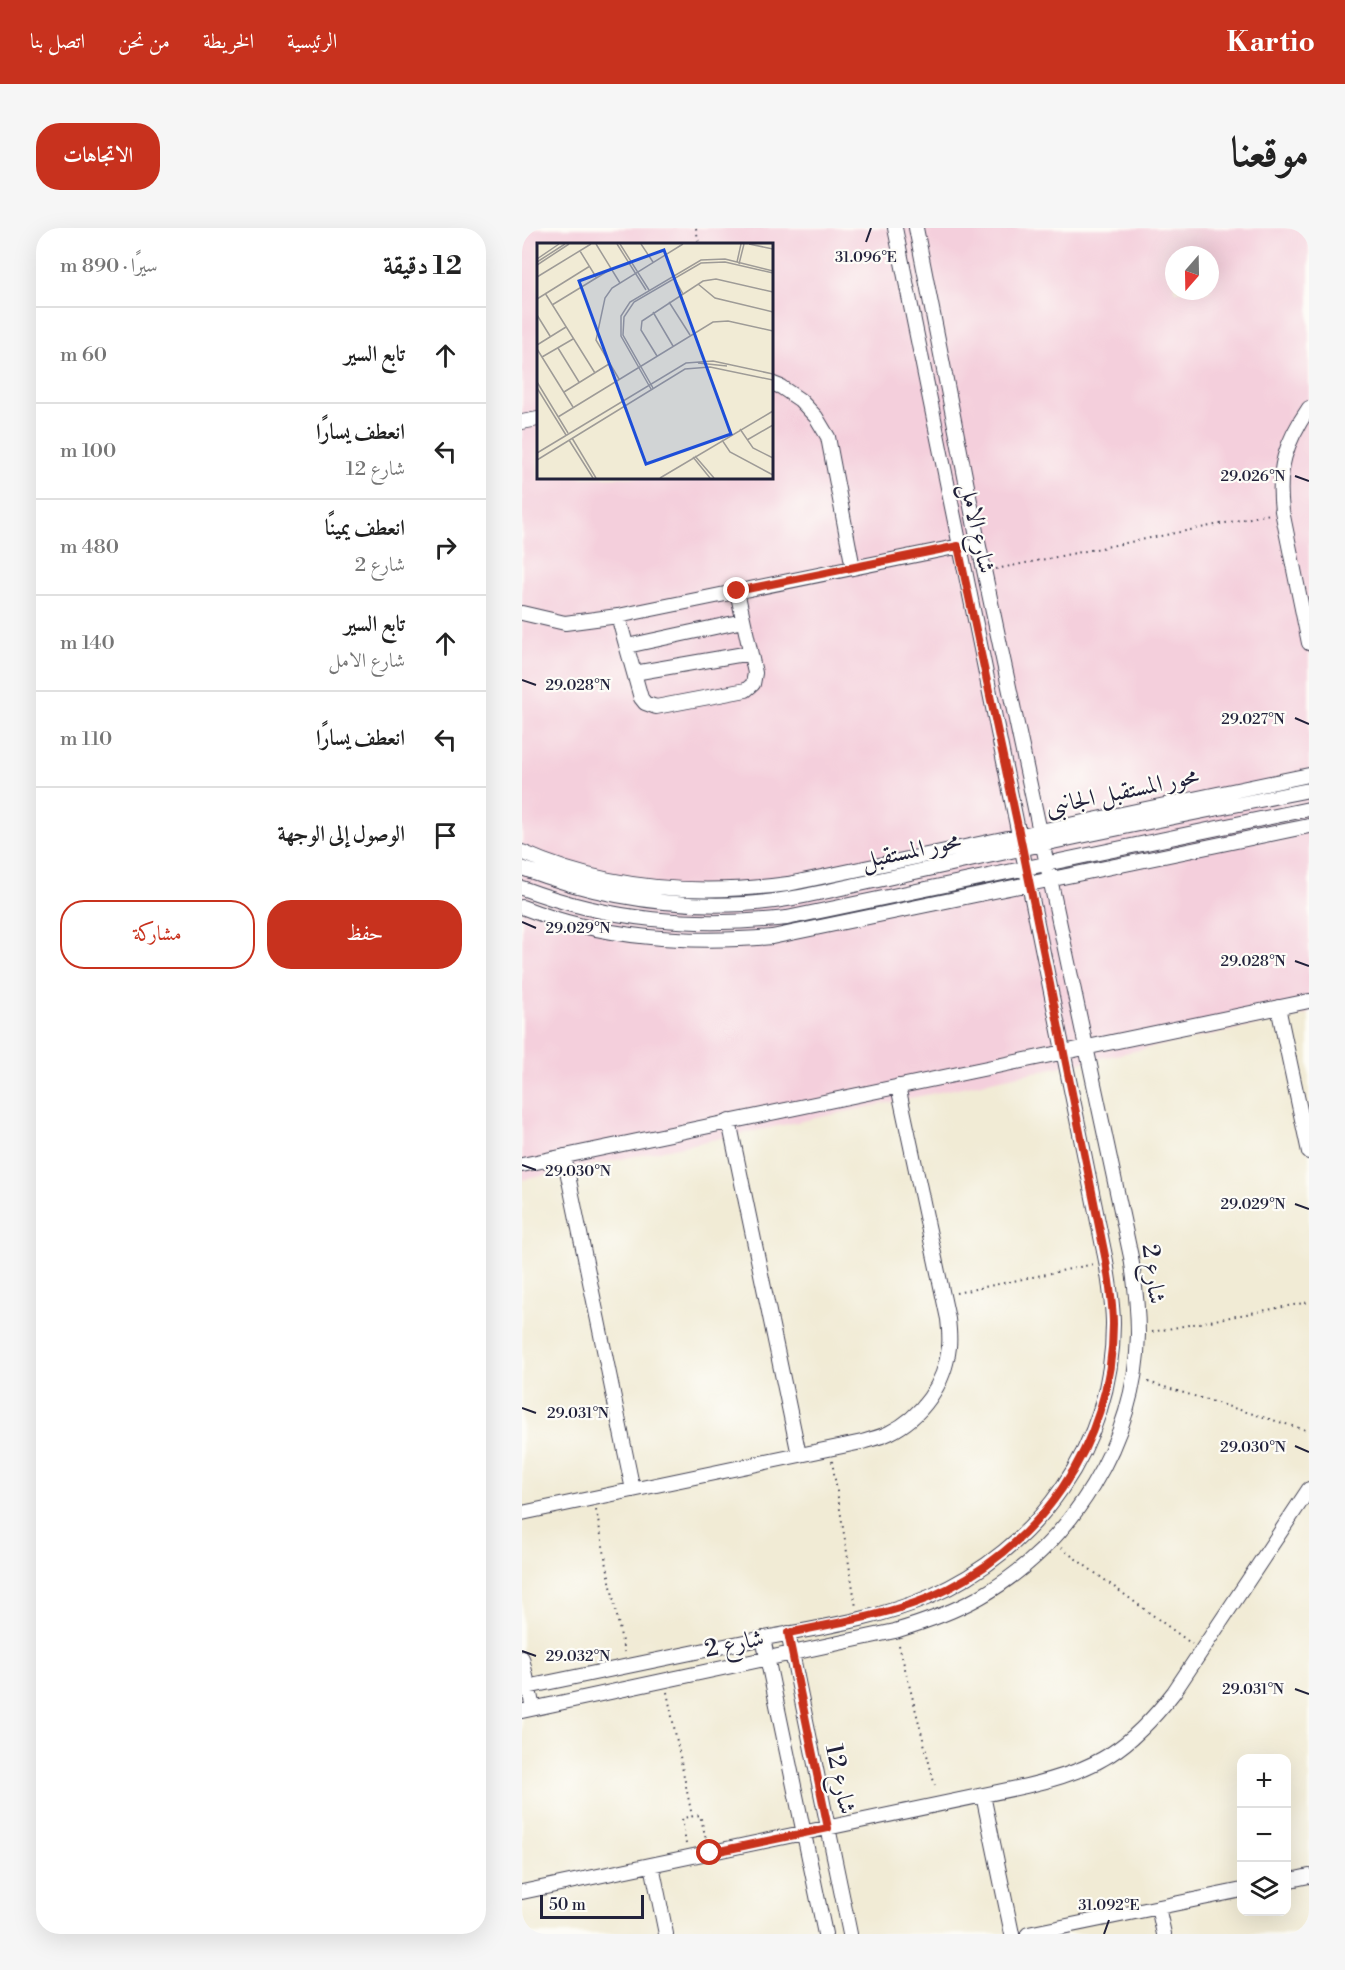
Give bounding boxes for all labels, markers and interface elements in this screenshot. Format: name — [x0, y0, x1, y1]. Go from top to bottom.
text: Kartio — [1226, 25, 1315, 60]
text: اتصل بنا — [30, 29, 85, 55]
text: من نحن — [118, 29, 170, 55]
text: الخريطة — [203, 29, 254, 55]
text: الرئيسية — [287, 29, 337, 55]
button: الاتجاهات — [36, 123, 160, 190]
text: موقعنا — [1231, 127, 1309, 180]
inset map — [537, 243, 772, 478]
north arrow — [1165, 246, 1219, 300]
text: 31.096°E — [835, 248, 897, 267]
text: 12 دقيقة — [383, 250, 462, 282]
text: سيرًا · 890 m — [60, 254, 158, 279]
icon: ahead — [429, 339, 462, 372]
text: تابع السير — [344, 341, 405, 368]
text: 60 m — [60, 343, 107, 368]
text: انعطف يسارًا — [316, 419, 405, 446]
icon: left — [429, 435, 462, 468]
text: 100 m — [60, 439, 116, 464]
text: شارع 12 — [346, 457, 405, 482]
text: 29.026°N — [1221, 467, 1285, 486]
street label: شارع الامل — [949, 480, 1001, 577]
text: انعطف يمينًا — [325, 515, 405, 542]
icon: right — [429, 531, 462, 564]
text: 480 m — [60, 535, 119, 560]
text: شارع 2 — [355, 553, 405, 578]
route end — [723, 577, 749, 603]
text: تابع السير — [344, 611, 405, 638]
icon: ahead — [429, 627, 462, 660]
text: 140 m — [60, 631, 115, 656]
text: شارع الامل — [328, 649, 405, 674]
text: 29.028°N — [545, 676, 611, 695]
text: 29.027°N — [1221, 710, 1285, 729]
icon: left — [429, 723, 462, 756]
text: انعطف يسارًا — [316, 725, 405, 752]
text: 110 m — [60, 727, 112, 752]
street label: محور المستقبل الجانبى — [1043, 761, 1203, 825]
icon: arrive — [429, 819, 462, 852]
text: الوصول إلى الوجهة — [277, 821, 405, 848]
street label: محور المستقبل — [859, 826, 964, 877]
button: مشاركة — [60, 900, 255, 969]
button: حفظ — [267, 900, 462, 969]
text: 29.029°N — [546, 919, 610, 938]
text: 29.028°N — [1220, 952, 1286, 971]
text: 29.030°N — [545, 1162, 611, 1181]
text: 29.029°N — [1221, 1195, 1285, 1214]
street label: شارع 2 — [1130, 1242, 1172, 1306]
text: 29.031°N — [547, 1404, 609, 1423]
text: 29.030°N — [1220, 1438, 1286, 1457]
street label: شارع 2 — [702, 1623, 768, 1669]
text: 29.032°N — [546, 1647, 610, 1666]
text: 29.031°N — [1222, 1680, 1284, 1699]
street label: شارع 12 — [814, 1741, 862, 1818]
map controls — [1237, 1754, 1291, 1916]
button: + — [1237, 1754, 1291, 1808]
button: − — [1237, 1808, 1291, 1862]
route start — [696, 1839, 722, 1865]
button: layers — [1237, 1862, 1291, 1916]
scale bar — [540, 1892, 644, 1920]
text: 50 m — [549, 1895, 586, 1915]
text: 31.092°E — [1078, 1896, 1140, 1915]

